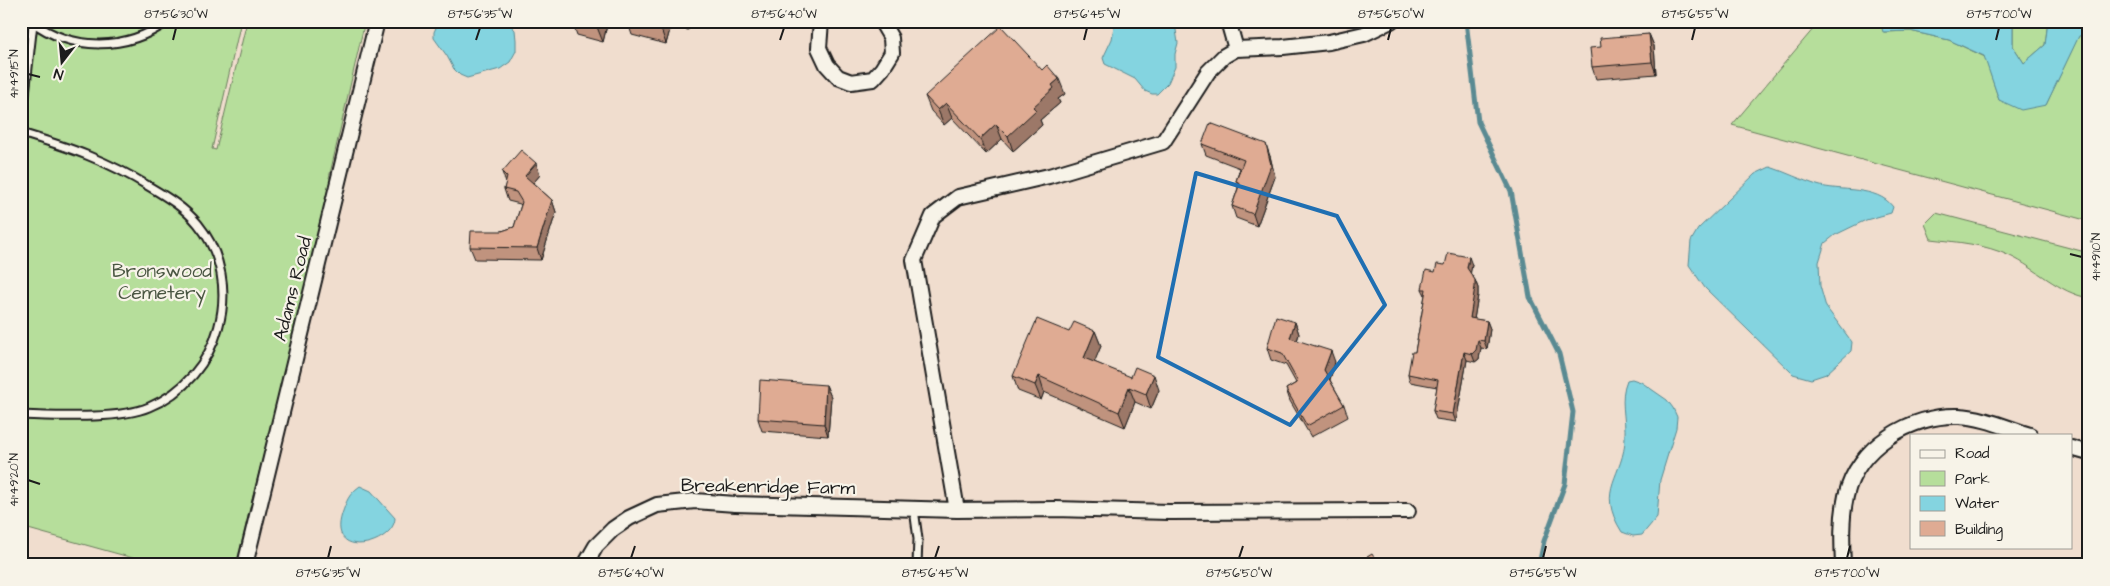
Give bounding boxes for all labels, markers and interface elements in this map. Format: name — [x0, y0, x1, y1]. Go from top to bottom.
text: 87°56'30"W — [144, 6, 208, 23]
text: 87°56'35"W — [448, 6, 513, 23]
text: 87°56'40"W — [751, 6, 818, 23]
text: 87°56'45"W — [1054, 6, 1121, 23]
text: 87°56'50"W — [1358, 6, 1425, 23]
text: 87°56'55"W — [1662, 6, 1729, 23]
text: 87°57'00"W — [1967, 6, 2032, 23]
north arrow — [38, 38, 88, 88]
text: 41°49'15"N — [6, 49, 23, 99]
text: N — [52, 63, 66, 84]
text: 41°49'10"N — [2088, 232, 2105, 281]
street label: Adams Road — [267, 233, 319, 344]
park label: Bronswood Cemetery — [112, 258, 212, 308]
legend — [1910, 434, 2072, 548]
text: Road — [1955, 443, 1990, 464]
text: 41°49'20"N — [6, 452, 23, 507]
text: Park — [1955, 469, 1990, 490]
street label: Breakenridge Farm — [681, 472, 856, 503]
text: Water — [1955, 493, 1999, 514]
text: Building — [1955, 519, 2003, 541]
text: 87°56'35"W — [296, 565, 361, 582]
text: 87°56'40"W — [598, 565, 665, 582]
text: 87°56'45"W — [902, 565, 969, 582]
text: 87°56'50"W — [1206, 565, 1273, 582]
text: 87°56'55"W — [1510, 565, 1577, 582]
text: 87°57'00"W — [1815, 565, 1880, 582]

